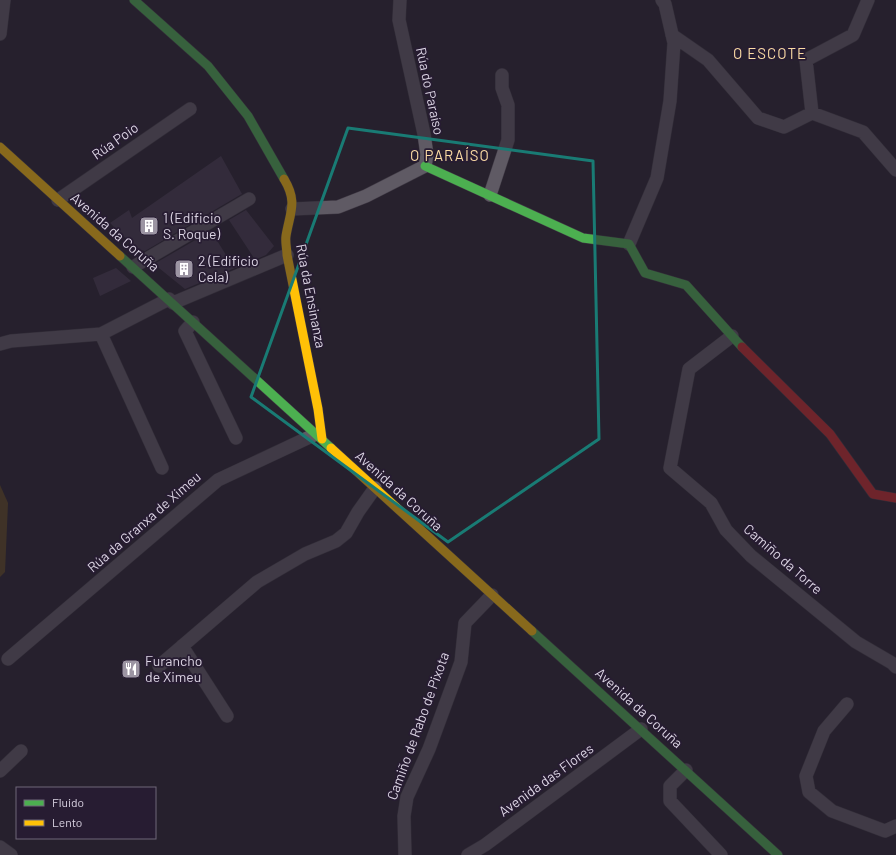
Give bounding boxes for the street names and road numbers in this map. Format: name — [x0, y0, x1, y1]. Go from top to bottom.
street label: Rúa do Paraíso — [413, 46, 448, 136]
street label: Rúa Poio — [88, 118, 141, 163]
street label: Avenida da Coruña — [68, 189, 163, 275]
street label: Rúa da Ensinanza — [293, 242, 330, 349]
street label: Avenida da Coruña — [352, 447, 447, 534]
street label: Rúa da Granxa de Ximeu — [83, 468, 204, 576]
street label: Camiño da Torre — [741, 520, 826, 597]
street label: Camiño de Rabo de Pixota — [383, 650, 452, 802]
street label: Avenida da Coruña — [592, 664, 687, 751]
street label: Avenida das Flores — [495, 739, 597, 820]

